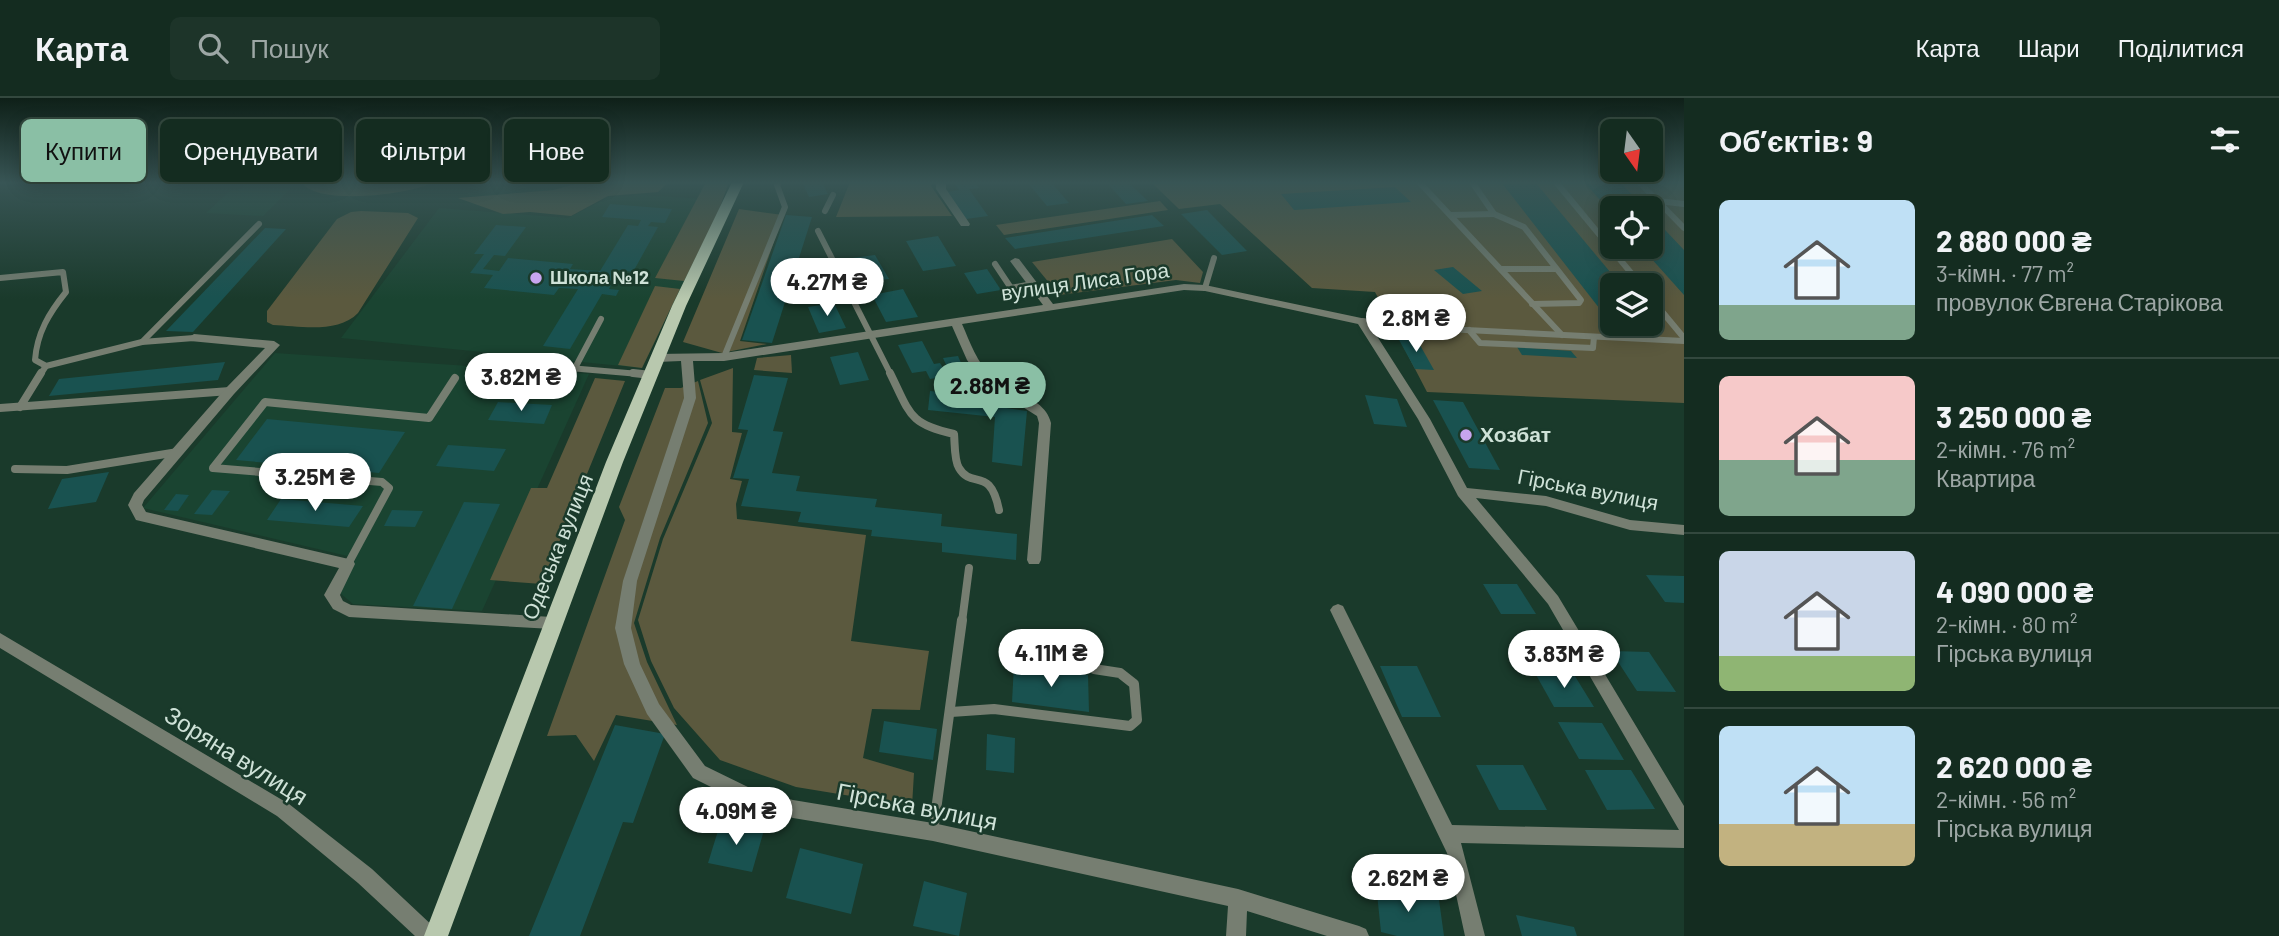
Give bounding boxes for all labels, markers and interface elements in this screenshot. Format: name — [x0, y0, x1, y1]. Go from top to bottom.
search box — [170, 17, 660, 80]
text: Карта — [35, 28, 128, 68]
icon: search — [194, 29, 232, 67]
text: Пошук — [250, 32, 329, 63]
text: Карта — [1915, 33, 1980, 62]
text: Шари — [2018, 33, 2080, 62]
text: Поділитися — [2118, 33, 2244, 62]
chip: Купити — [21, 119, 146, 182]
chip: Орендувати — [160, 119, 342, 182]
chip: Фільтри — [356, 119, 490, 182]
chip: Нове — [504, 119, 609, 182]
north arrow — [1600, 119, 1662, 182]
map controls — [1600, 119, 1663, 336]
icon: filters — [2206, 121, 2244, 159]
text: Об’єктів: 9 — [1719, 122, 1873, 158]
button: locate — [1600, 196, 1663, 259]
text: 2 880 000 ₴ — [1936, 222, 2092, 258]
icon: home — [1775, 228, 1859, 312]
street label: вулиця Лиса Гора — [999, 256, 1171, 305]
pin: 4.27M ₴ — [762, 258, 892, 318]
text: 3-кімн. · 77 m² — [1936, 259, 2074, 287]
place label: Школа №12 — [550, 266, 649, 288]
text: 4.27M ₴ — [787, 267, 867, 295]
marker: Школа №12 — [528, 270, 544, 286]
button: layers — [1600, 273, 1663, 336]
text: провулок Євгена Старікова — [1936, 288, 2223, 316]
pin: 2.8M ₴ — [1359, 294, 1473, 354]
text: 2.8M ₴ — [1382, 303, 1450, 331]
pin: 3.82M ₴ — [456, 354, 586, 413]
text: 3.82M ₴ — [481, 362, 561, 390]
pin: 2.88M ₴ — [925, 362, 1055, 422]
text: 2.88M ₴ — [950, 371, 1030, 399]
text: 3 250 000 ₴ — [1936, 398, 2092, 434]
icon: home — [1775, 404, 1859, 488]
place label: Хозбат — [1480, 421, 1551, 446]
marker: Хозбат — [1458, 427, 1474, 443]
text: 2-кімн. · 76 m² — [1936, 435, 2075, 463]
pin: 3.25M ₴ — [250, 454, 380, 513]
text: 3.25M ₴ — [275, 462, 355, 490]
street label: Гірська вулиця — [1516, 463, 1661, 514]
text: Квартира — [1936, 464, 2035, 492]
street label: Одеська вулиця — [516, 470, 597, 623]
text: 4 090 000 ₴ — [1936, 573, 2094, 609]
icon: home — [1775, 579, 1859, 663]
text: 2-кімн. · 80 m² — [1936, 610, 2078, 638]
pin: 4.11M ₴ — [986, 630, 1116, 689]
pin: 3.83M ₴ — [1499, 630, 1629, 690]
text: 4.11M ₴ — [1015, 638, 1087, 666]
text: 3.83M ₴ — [1524, 639, 1604, 667]
text: Гірська вулиця — [1936, 639, 2092, 667]
street label: Зоряна вулиця — [160, 699, 314, 810]
text: 2 620 000 ₴ — [1936, 748, 2092, 784]
icon: home — [1775, 754, 1859, 838]
street label: Гірська вулиця — [834, 776, 1000, 835]
text: 2-кімн. · 56 m² — [1936, 785, 2076, 813]
pin: 4.09M ₴ — [671, 788, 801, 847]
text: 4.09M ₴ — [695, 796, 777, 824]
text: Гірська вулиця — [1936, 814, 2092, 842]
pin: 2.62M ₴ — [1343, 854, 1473, 914]
text: 2.62M ₴ — [1368, 863, 1448, 891]

